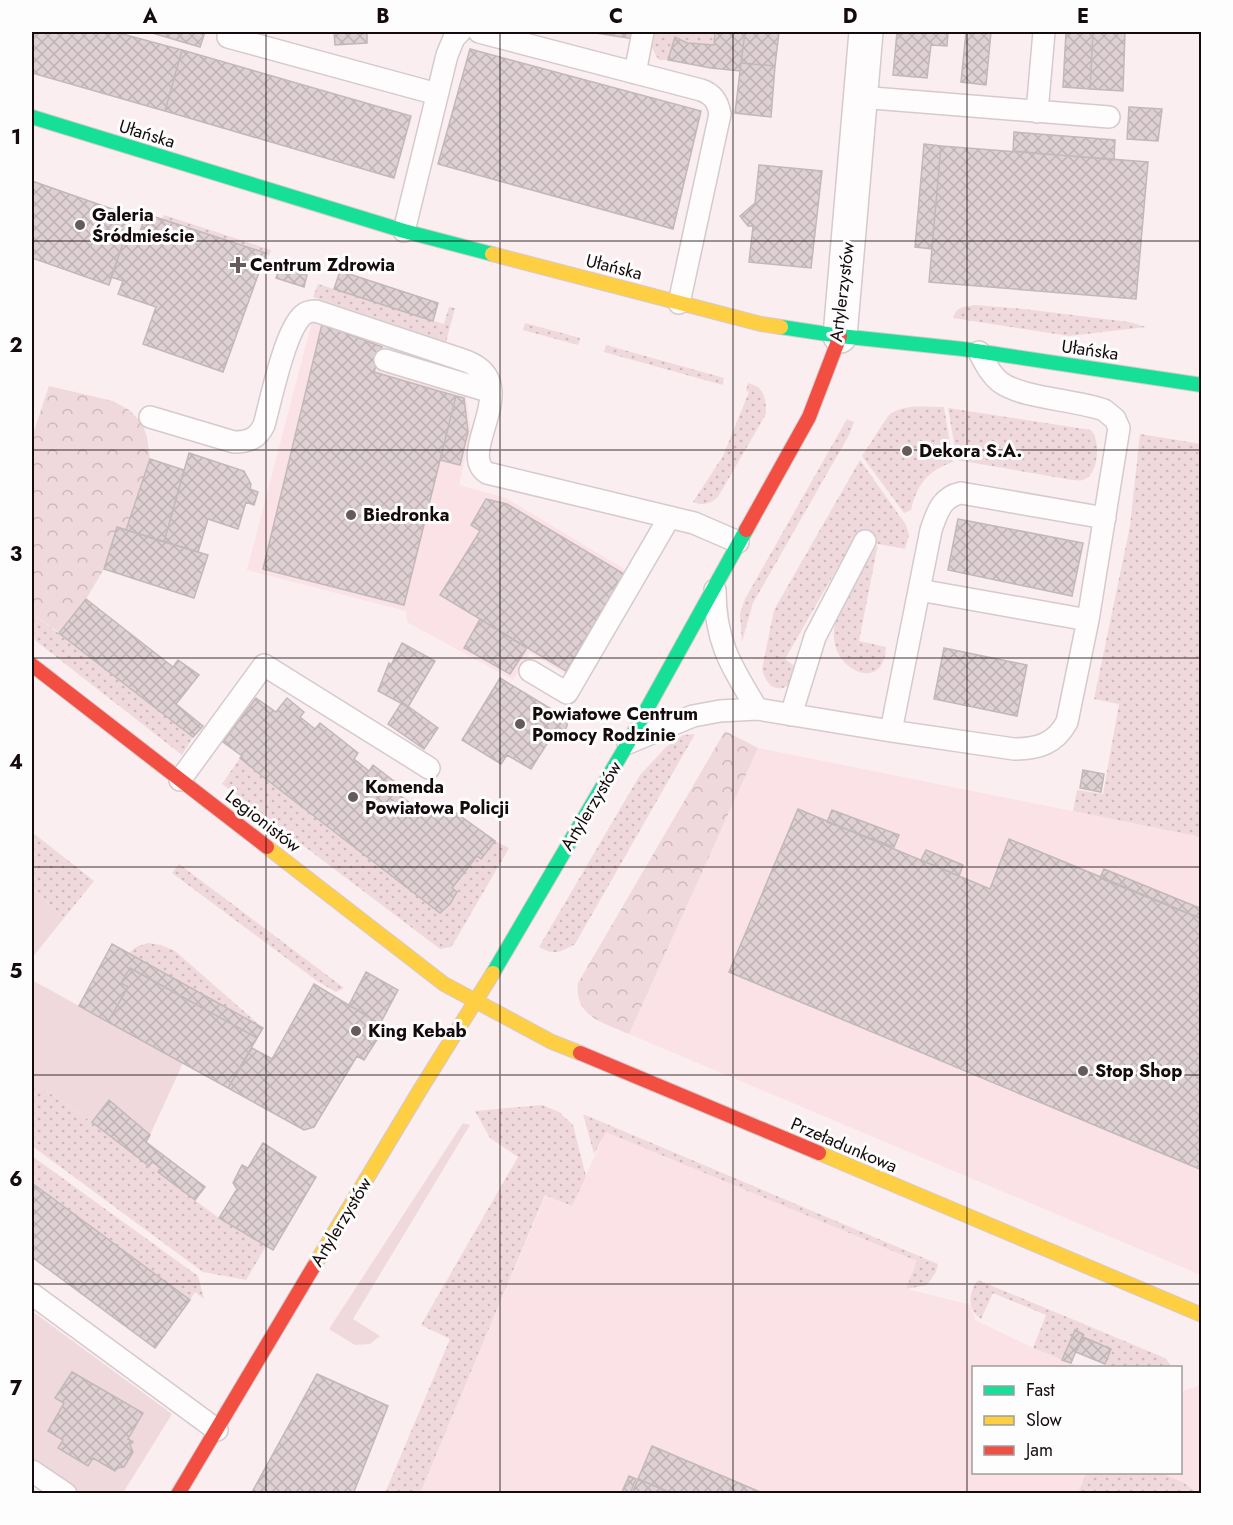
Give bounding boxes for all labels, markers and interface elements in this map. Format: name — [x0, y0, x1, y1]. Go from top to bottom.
text: A — [142, 2, 158, 31]
text: B — [376, 2, 390, 31]
text: C — [609, 2, 623, 31]
text: D — [843, 2, 857, 31]
text: E — [1077, 2, 1089, 31]
street label: Ułańska — [116, 113, 178, 155]
text: 1 — [11, 123, 21, 152]
place label: Galeria Śródmieście — [92, 202, 195, 249]
marker: Galeria Śródmieście — [73, 218, 87, 232]
street label: Artylerzystów — [823, 240, 861, 343]
street label: Ułańska — [583, 247, 645, 287]
place label: Centrum Zdrowia — [250, 252, 395, 278]
marker: Centrum Zdrowia — [231, 258, 245, 272]
text: 2 — [9, 331, 23, 360]
street label: Ułańska — [1060, 333, 1120, 367]
place label: Dekora S.A. — [919, 438, 1022, 464]
marker: Dekora S.A. — [900, 444, 914, 458]
place label: Biedronka — [363, 502, 450, 528]
marker: Biedronka — [344, 508, 358, 522]
text: 3 — [10, 540, 22, 569]
place label: Powiatowe Centrum Pomocy Rodzinie — [532, 701, 698, 748]
marker: Powiatowe Centrum Pomocy Rodzinie — [513, 717, 527, 731]
text: 4 — [9, 748, 23, 777]
street label: Artylerzystów — [554, 756, 628, 856]
place label: Komenda Powiatowa Policji — [365, 774, 509, 821]
street label: Legionistów — [220, 783, 307, 859]
marker: Komenda Powiatowa Policji — [346, 790, 360, 804]
text: 5 — [10, 957, 23, 986]
place label: King Kebab — [368, 1018, 467, 1044]
marker: King Kebab — [349, 1024, 363, 1038]
place label: Stop Shop — [1095, 1058, 1182, 1084]
marker: Stop Shop — [1076, 1064, 1090, 1078]
street label: Przeładunkowa — [787, 1111, 901, 1179]
text: 6 — [9, 1165, 23, 1194]
street label: Artylerzystów — [304, 1172, 378, 1272]
legend — [972, 1366, 1182, 1474]
text: 7 — [10, 1374, 23, 1403]
text: Fast — [1026, 1377, 1055, 1403]
text: Slow — [1026, 1407, 1063, 1433]
text: Jam — [1024, 1437, 1053, 1463]

